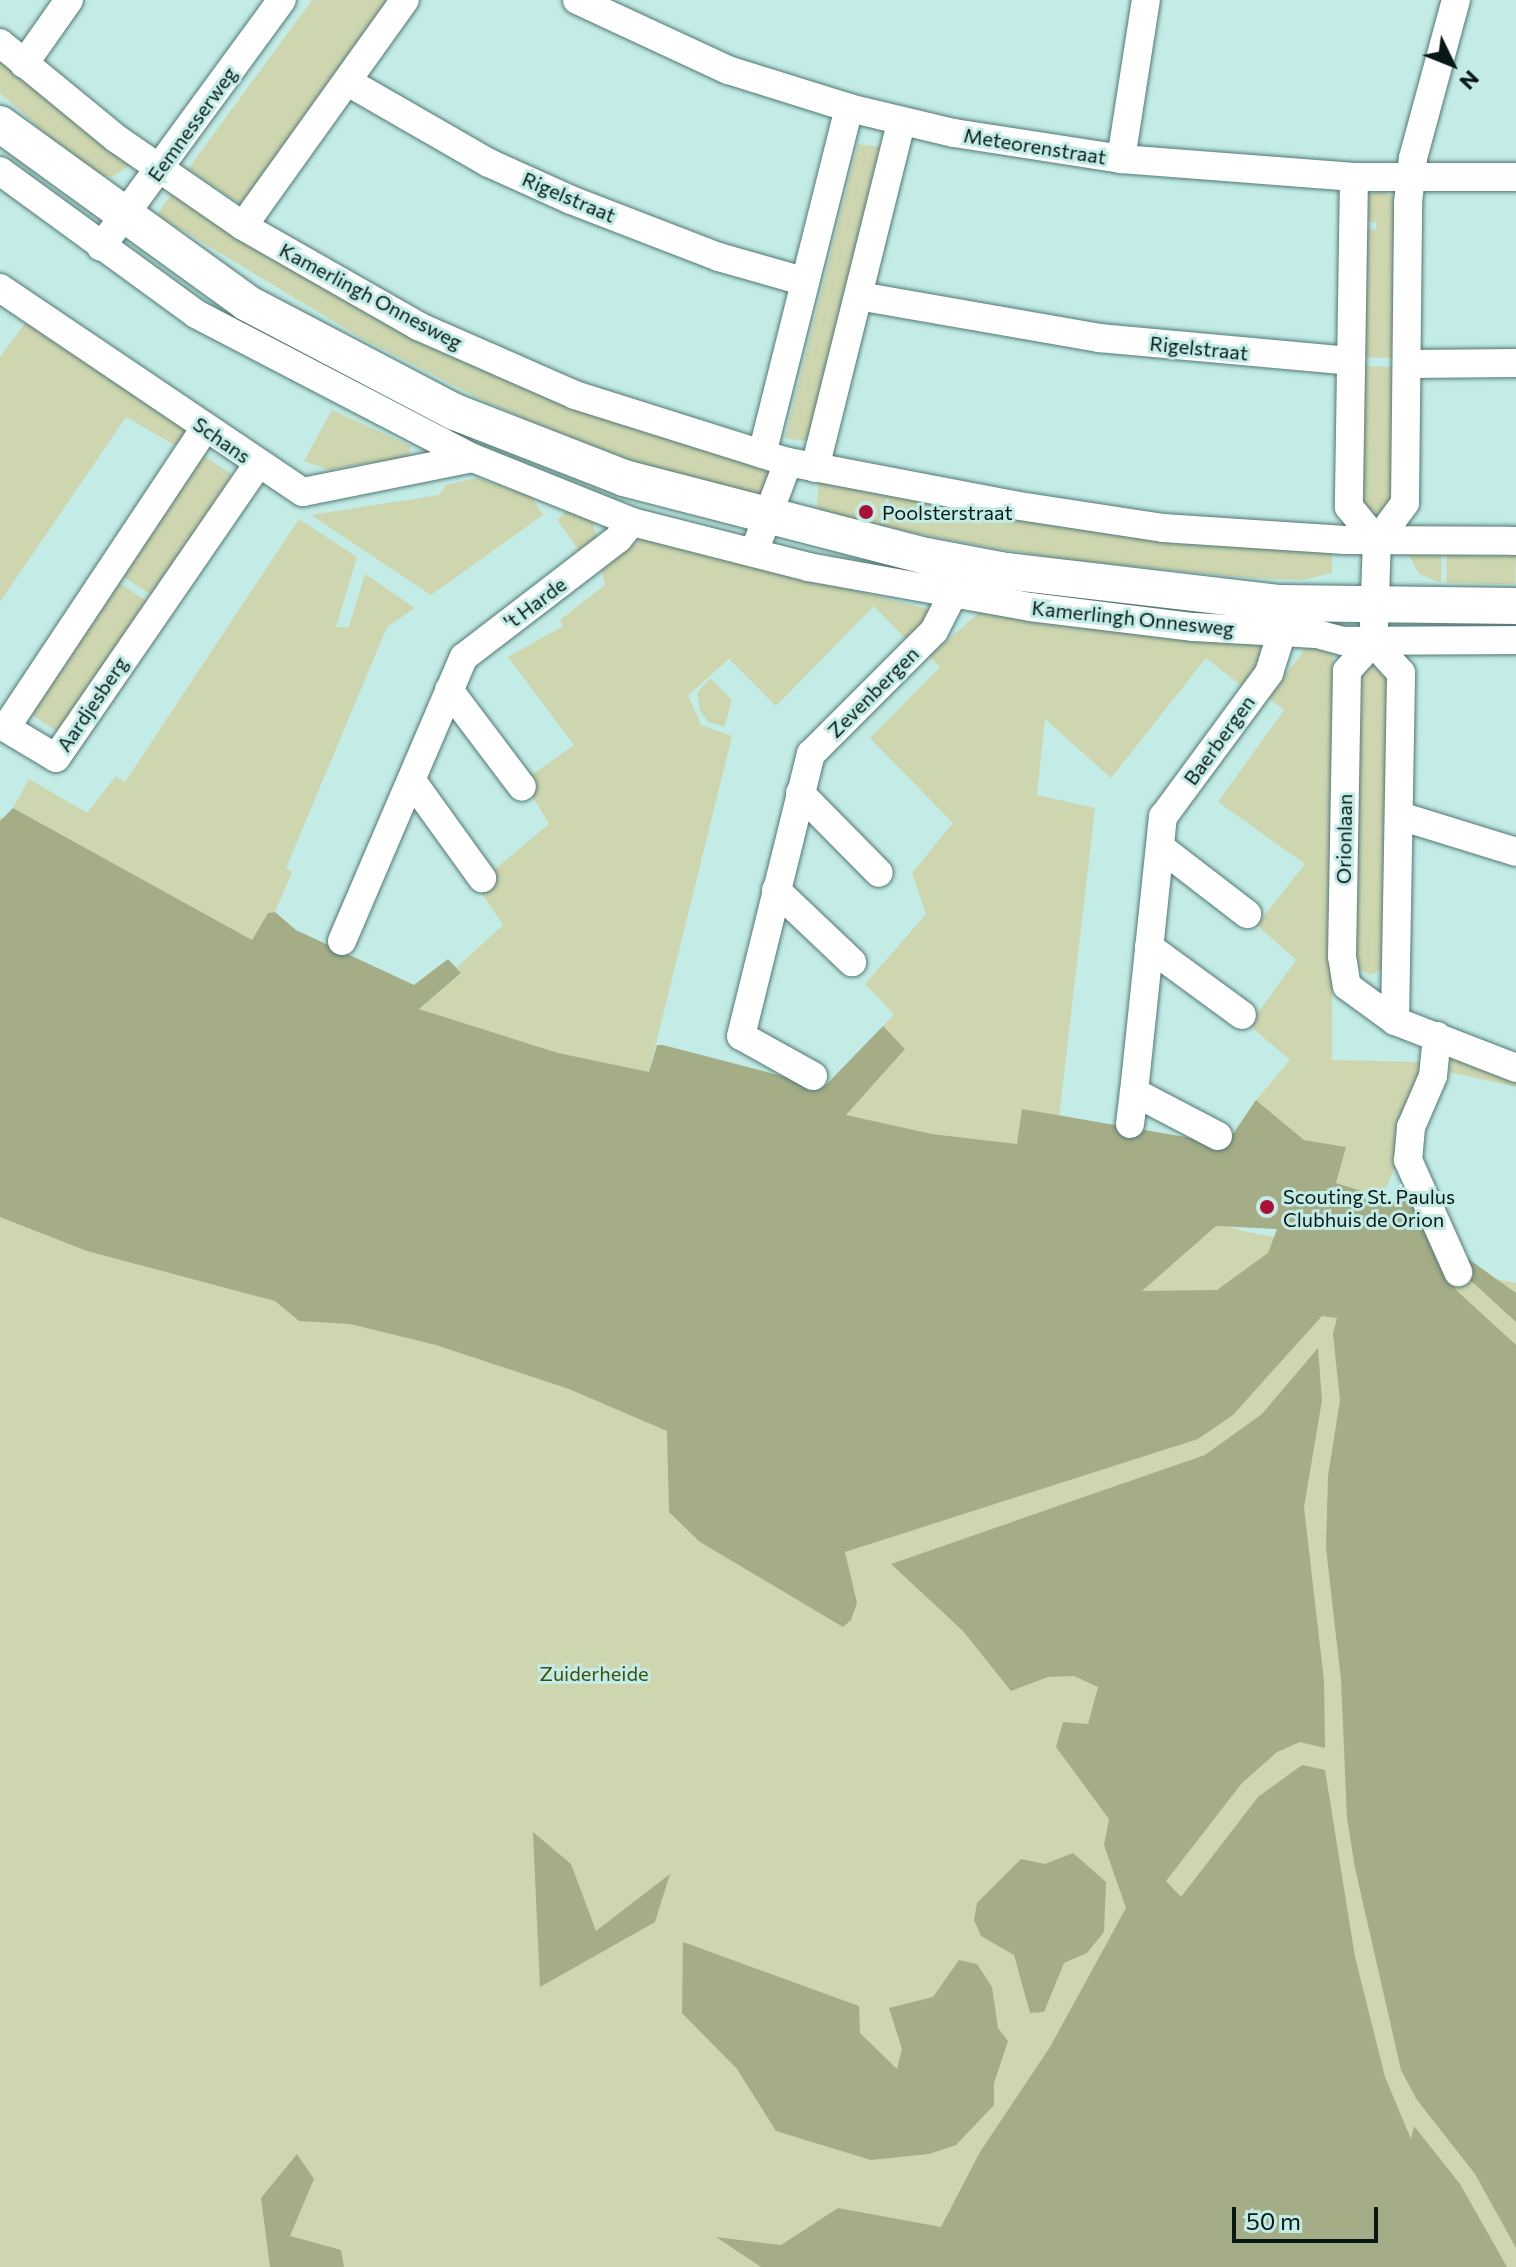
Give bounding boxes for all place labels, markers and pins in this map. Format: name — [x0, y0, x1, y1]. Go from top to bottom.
place label: Poolsterstraat — [882, 500, 1013, 524]
marker: Poolsterstraat — [857, 503, 875, 521]
place label: Scouting St. Paulus Clubhuis de Orion — [1283, 1184, 1455, 1231]
marker: Scouting St. Paulus Clubhuis de Orion — [1258, 1198, 1276, 1216]

